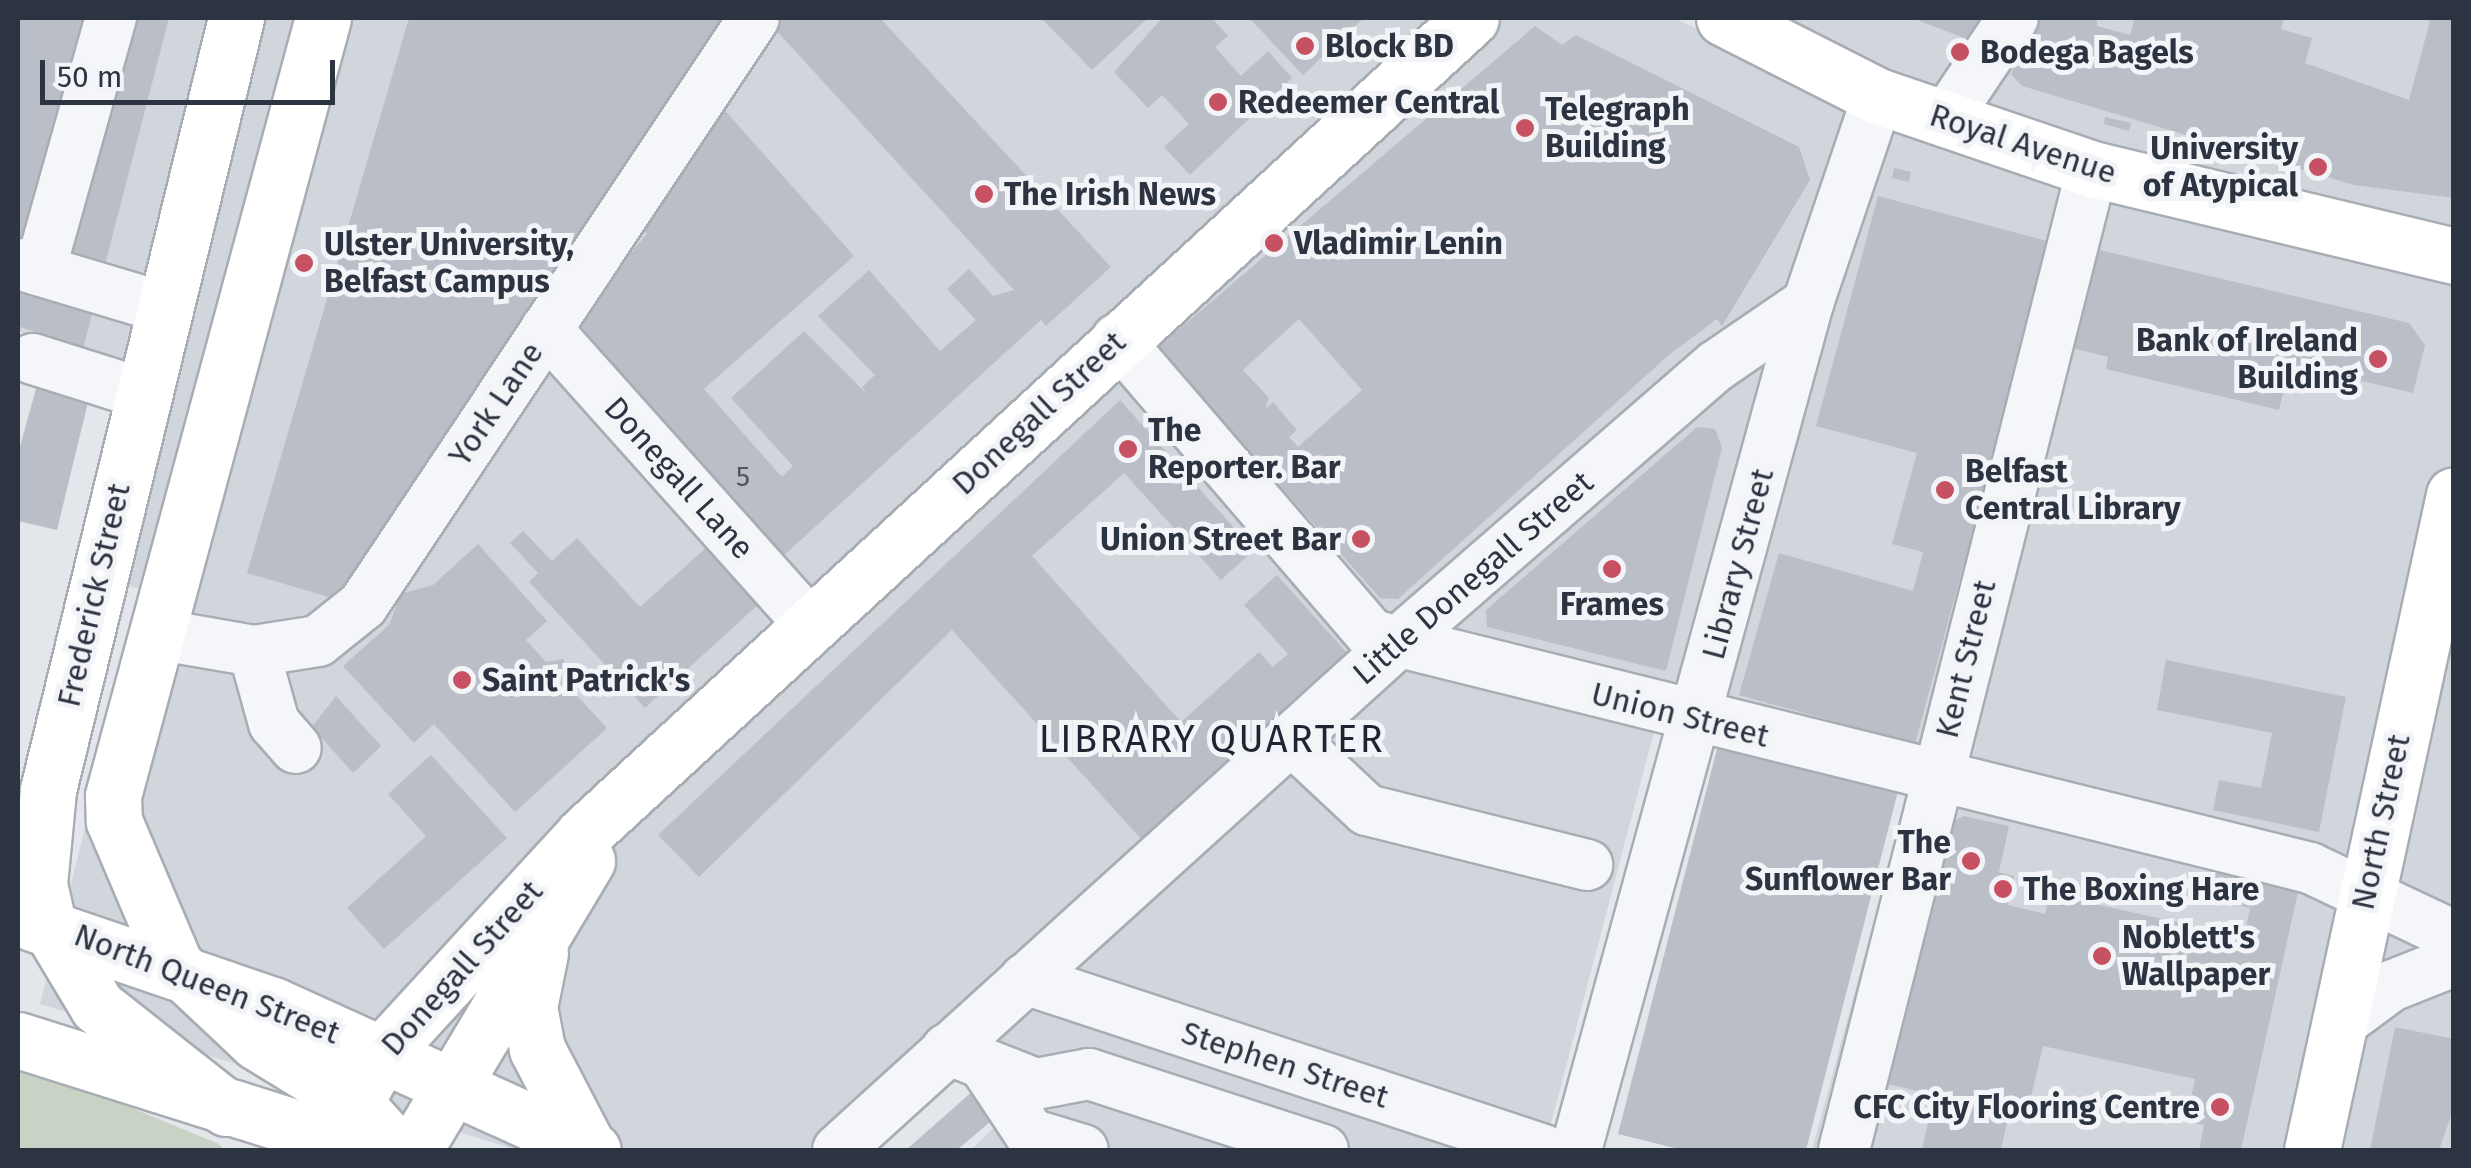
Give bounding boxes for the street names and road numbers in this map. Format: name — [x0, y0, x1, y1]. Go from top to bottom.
street label: Royal Avenue — [1925, 96, 2121, 192]
street label: Donegall Street — [944, 323, 1134, 503]
street label: York Lane — [441, 335, 551, 473]
street label: Donegall Lane — [596, 389, 762, 567]
street label: Little Donegall Street — [1345, 463, 1601, 693]
street label: Library Street — [1694, 464, 1782, 664]
street label: Frederick Street — [50, 479, 138, 711]
street label: Kent Street — [1928, 576, 2004, 742]
street label: Union Street — [1587, 674, 1773, 756]
street label: North Street — [2344, 731, 2418, 913]
street label: Donegall Street — [373, 872, 551, 1064]
street label: North Queen Street — [69, 916, 345, 1052]
street label: Stephen Street — [1177, 1013, 1393, 1117]

